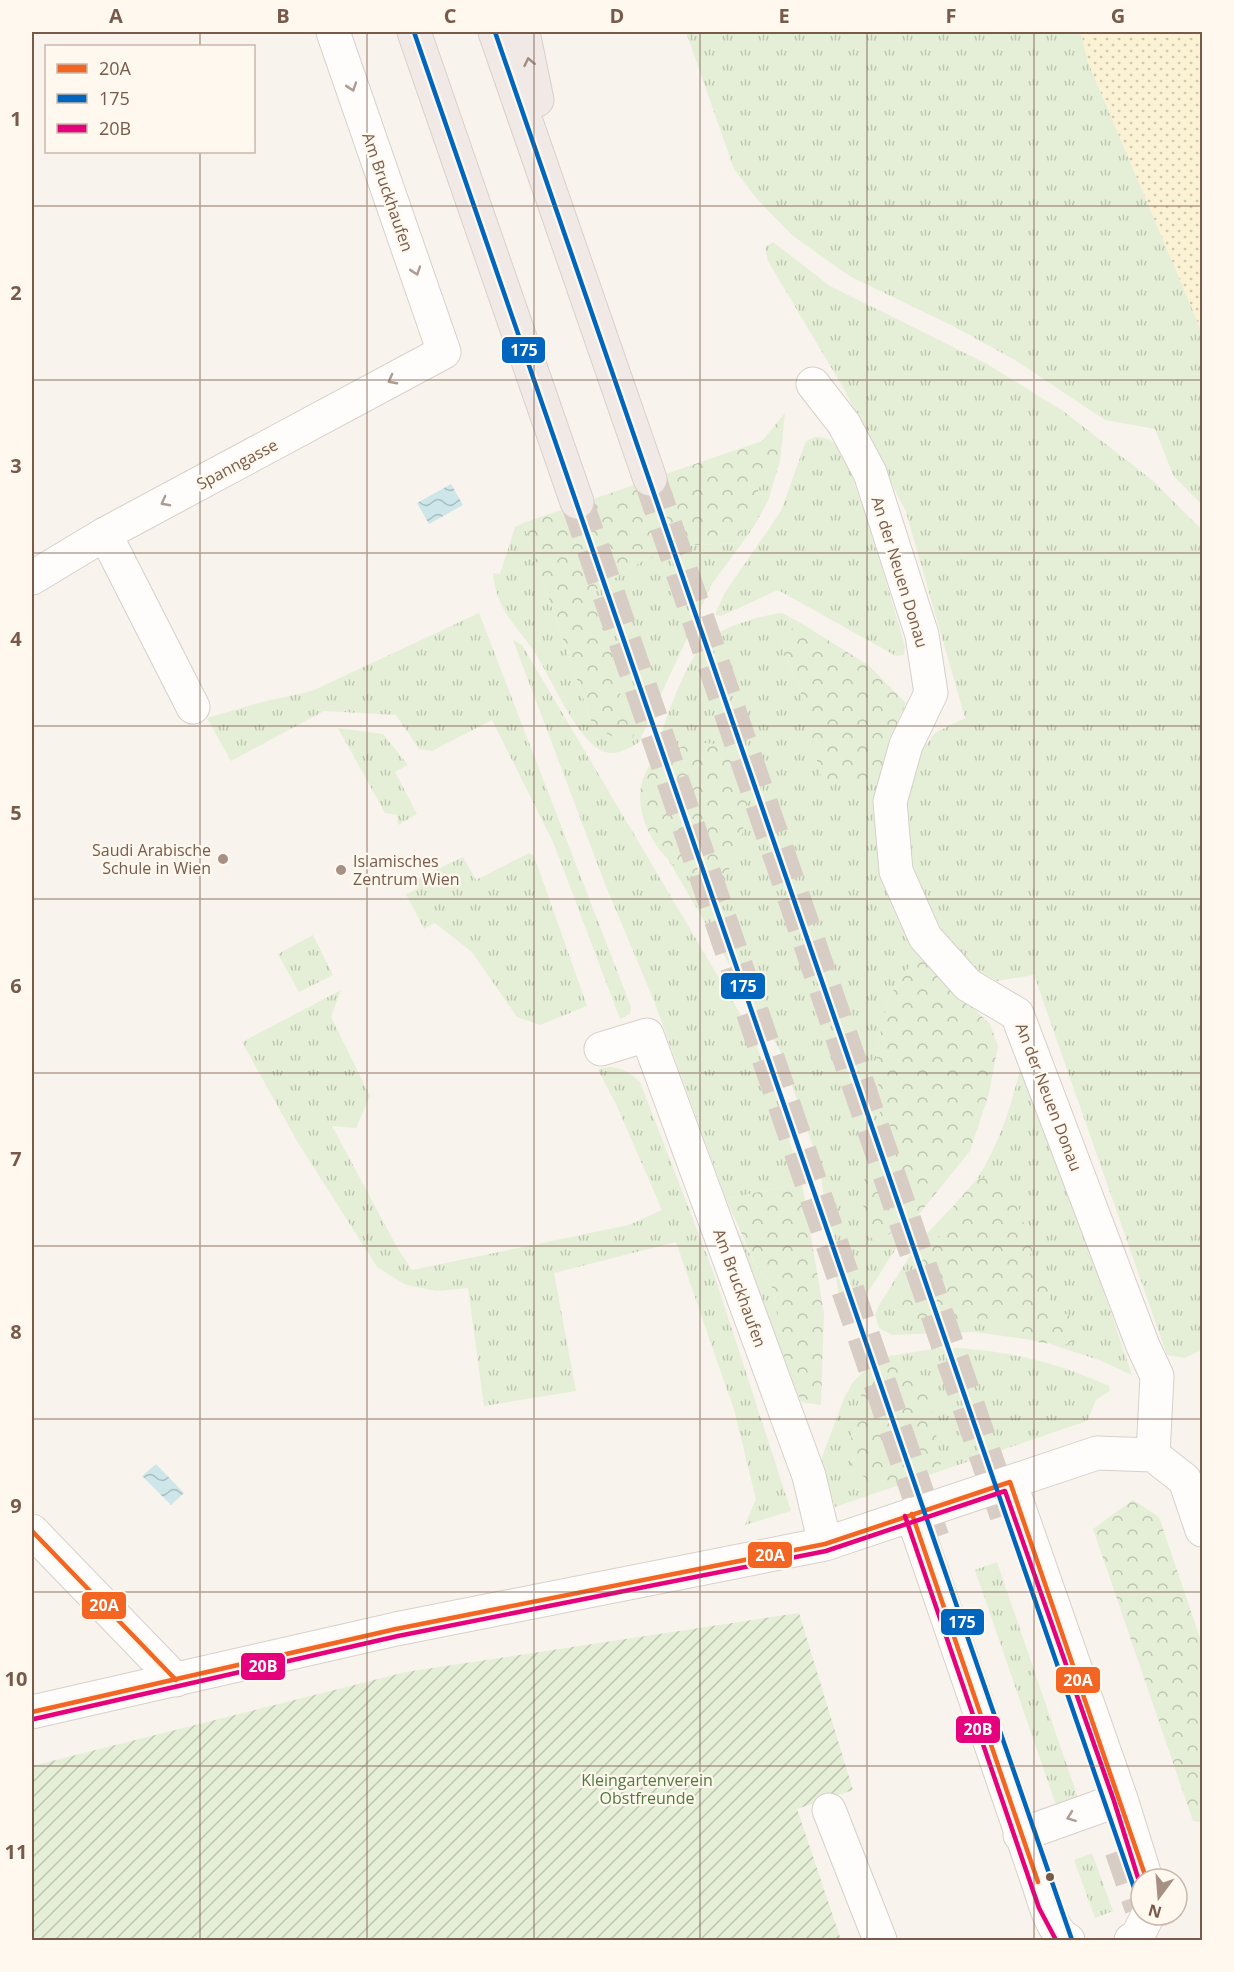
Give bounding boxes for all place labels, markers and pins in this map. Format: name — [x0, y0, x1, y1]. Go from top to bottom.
place label: Saudi Arabische Schule in Wien — [92, 839, 211, 879]
place label: Islamisches Zentrum Wien — [353, 850, 460, 890]
marker: Saudi Arabische Schule in Wien — [216, 852, 230, 866]
marker: Islamisches Zentrum Wien — [334, 863, 348, 877]
unlabelled marker — [1044, 1871, 1056, 1883]

